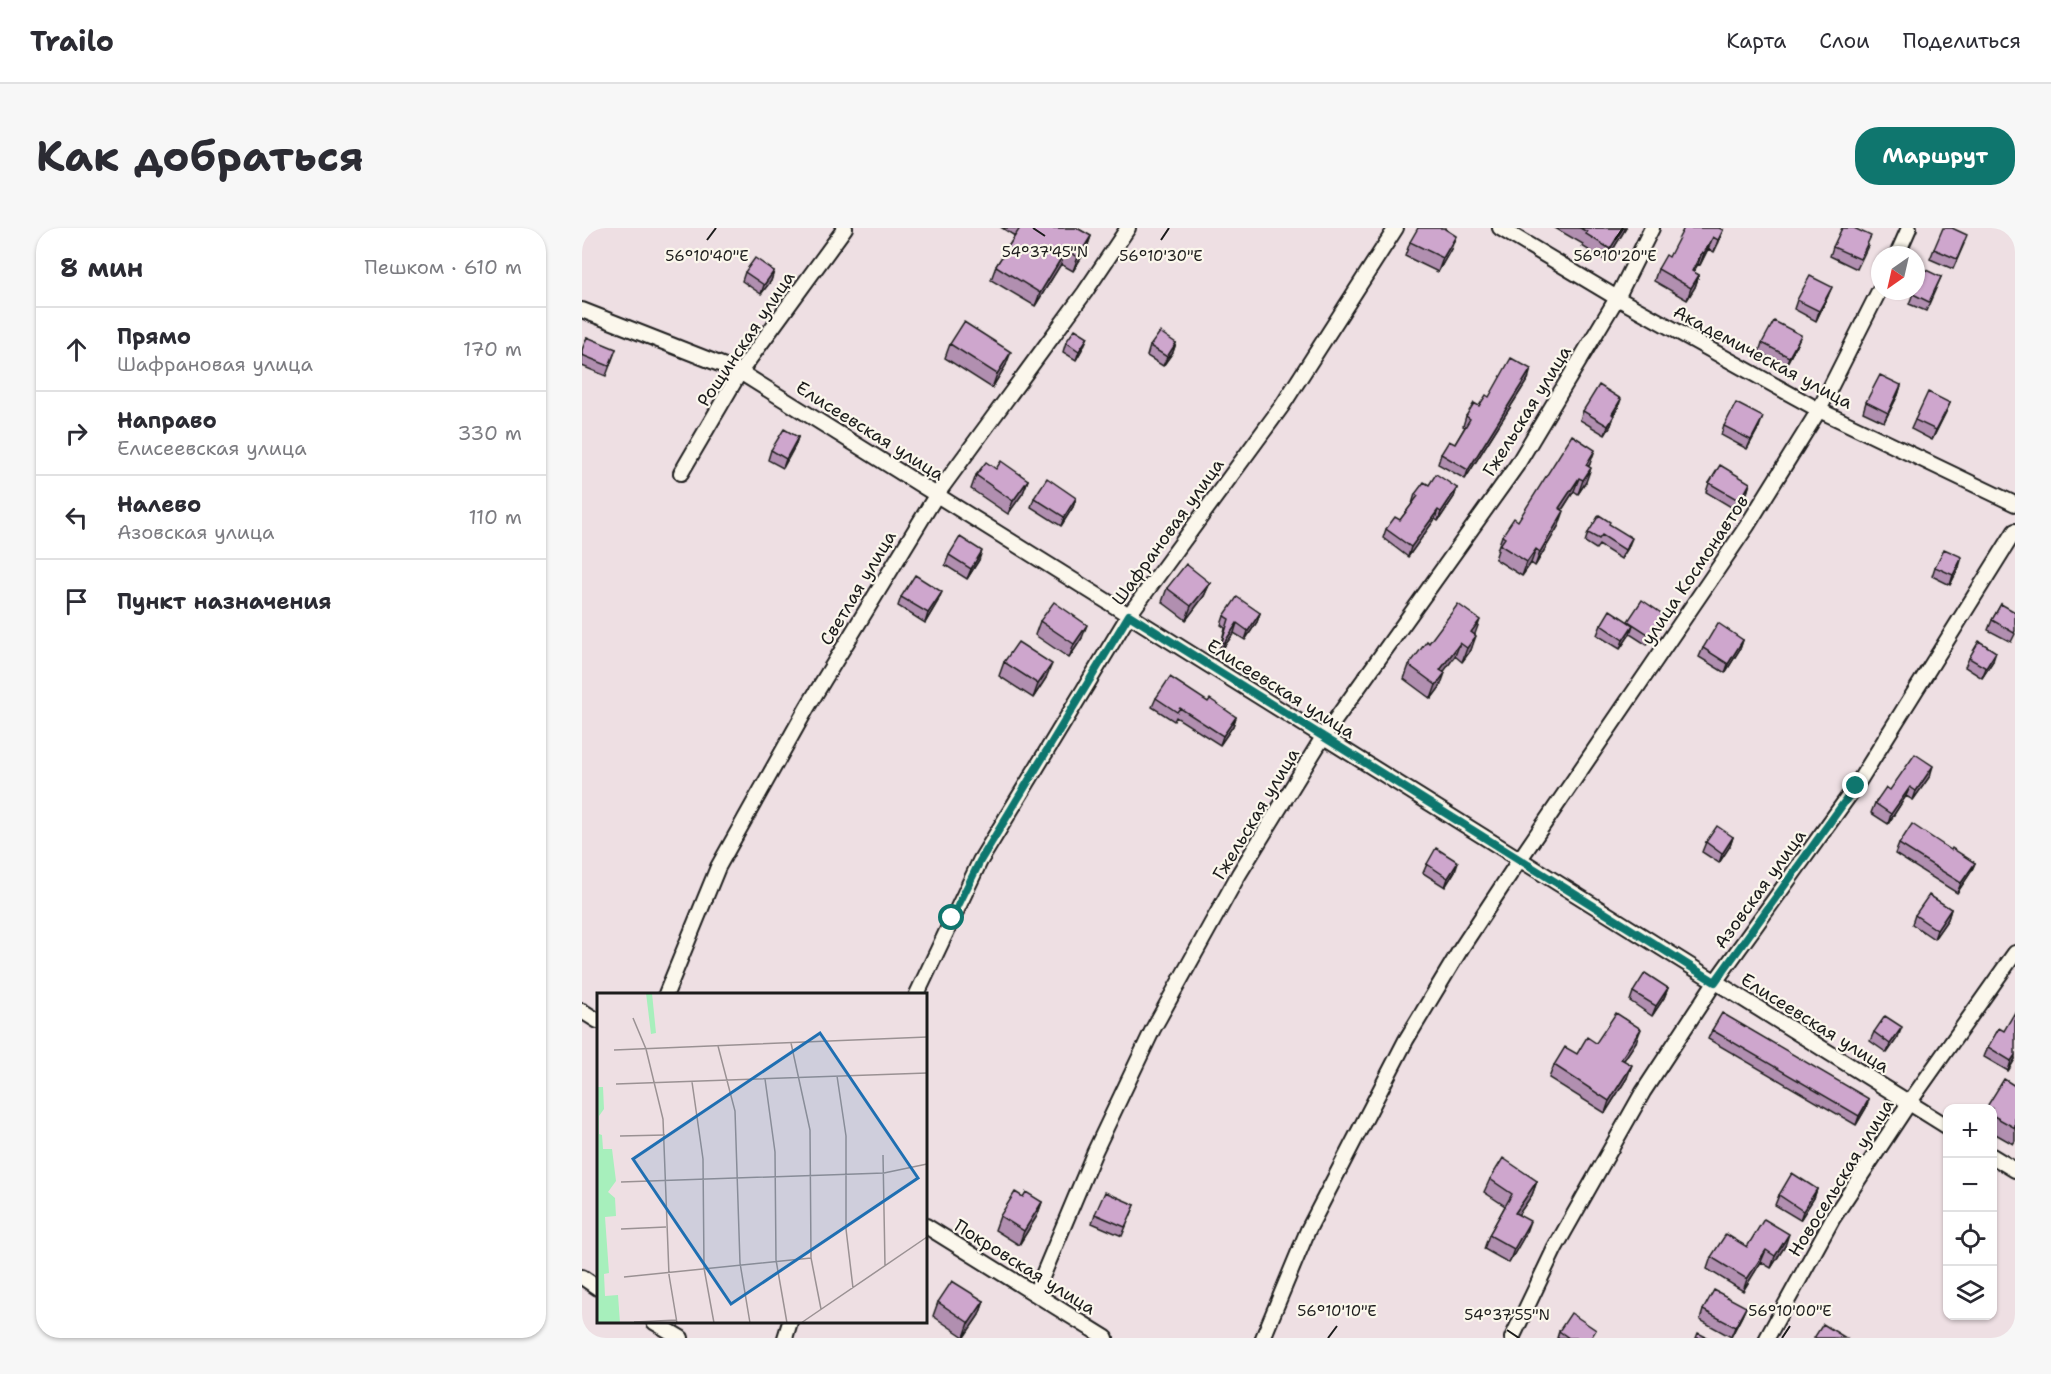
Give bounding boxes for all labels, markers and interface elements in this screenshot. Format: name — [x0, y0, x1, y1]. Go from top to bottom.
text: Trailo — [30, 22, 114, 60]
text: Карта — [1726, 27, 1786, 55]
text: Слои — [1819, 27, 1870, 55]
text: Поделиться — [1903, 27, 2021, 55]
button: Маршрут — [1855, 127, 2015, 185]
text: Как добраться — [36, 128, 364, 184]
text: 54°37'45"N — [1002, 242, 1088, 262]
text: 56°10'40"E — [665, 246, 749, 266]
text: 56°10'30"E — [1119, 246, 1203, 266]
text: 56°10'20"E — [1573, 246, 1657, 266]
north arrow — [1871, 246, 1925, 300]
text: 8 мин — [60, 250, 143, 285]
text: Пешком · 610 m — [365, 254, 522, 280]
street label: Рощинская улица — [692, 267, 800, 411]
street label: Академическая улица — [1669, 300, 1857, 414]
text: Прямо — [117, 322, 191, 351]
icon: ahead — [60, 333, 93, 366]
text: 170 m — [463, 336, 522, 362]
street label: Гжельская улица — [1477, 341, 1577, 481]
text: Шафрановая улица — [117, 351, 313, 377]
street label: Елисеевская улица — [791, 376, 949, 486]
text: Направо — [117, 406, 217, 435]
icon: right — [60, 417, 93, 450]
text: 330 m — [458, 420, 522, 446]
text: Елисеевская улица — [117, 435, 307, 461]
street label: Шафрановая улица — [1106, 454, 1230, 610]
text: Налево — [117, 490, 201, 519]
street label: улица Космонавтов — [1636, 490, 1754, 650]
icon: left — [60, 501, 93, 534]
text: 110 m — [468, 504, 522, 530]
text: Азовская улица — [117, 519, 275, 545]
street label: Светлая улица — [814, 526, 902, 650]
icon: arrive — [60, 585, 93, 618]
text: Пункт назначения — [117, 587, 331, 616]
street label: Елисеевская улица — [1202, 634, 1360, 744]
street label: Гжельская улица — [1207, 744, 1305, 884]
route end — [1842, 772, 1868, 798]
street label: Азовская улица — [1709, 825, 1811, 953]
route start — [938, 904, 964, 930]
street label: Елисеевская улица — [1736, 968, 1894, 1078]
inset map — [597, 993, 927, 1323]
street label: Новосельская улица — [1783, 1095, 1899, 1261]
map controls — [1943, 1104, 1997, 1320]
button: + — [1943, 1104, 1997, 1158]
button: − — [1943, 1158, 1997, 1212]
button: locate — [1943, 1212, 1997, 1266]
street label: Покровская улица — [950, 1214, 1100, 1320]
button: layers — [1943, 1266, 1997, 1320]
text: 56°10'10"E — [1297, 1301, 1377, 1321]
text: 56°10'00"E — [1748, 1301, 1832, 1321]
text: 54°37'55"N — [1464, 1305, 1550, 1325]

